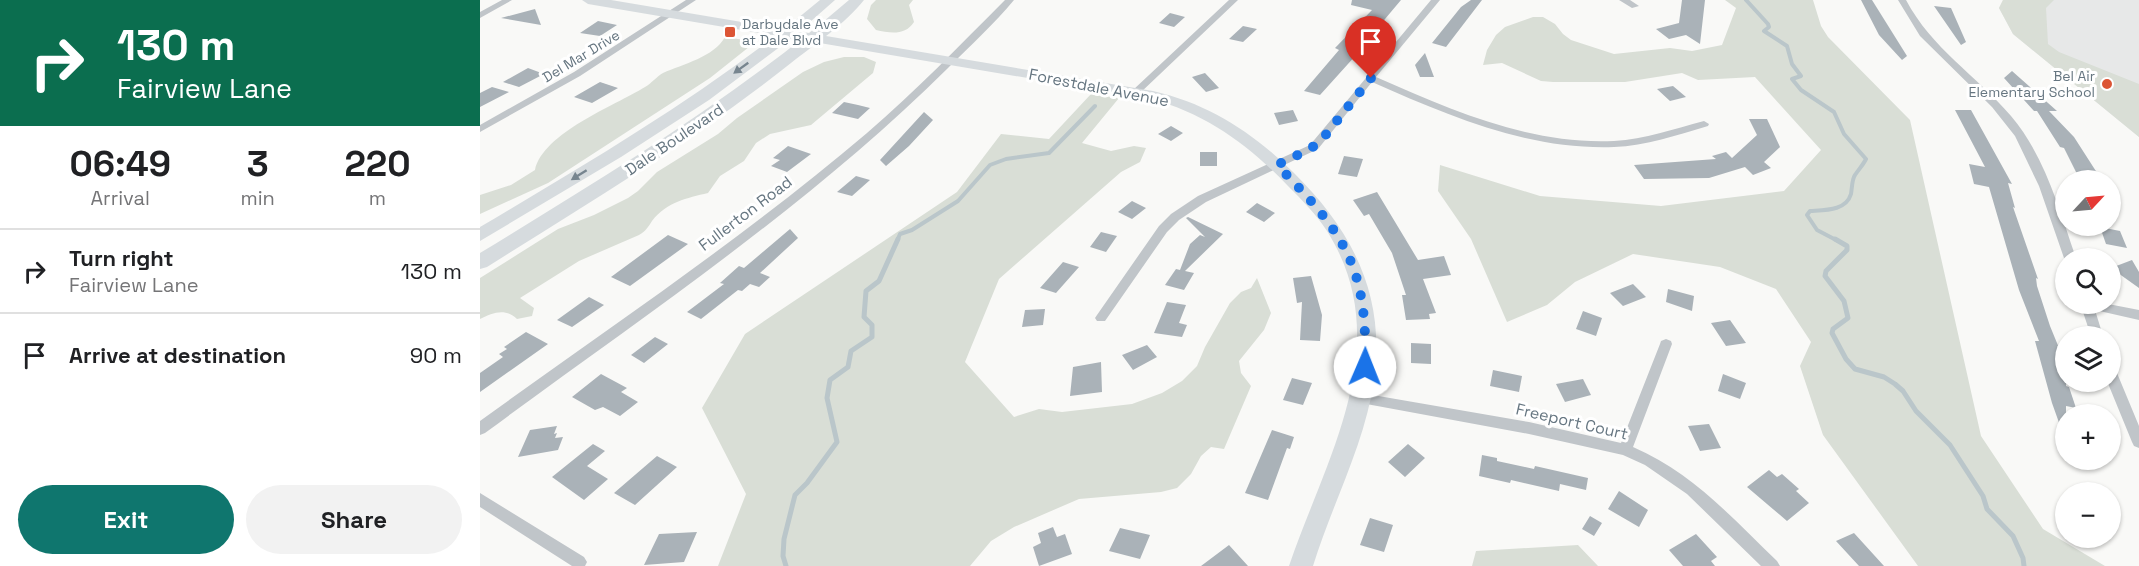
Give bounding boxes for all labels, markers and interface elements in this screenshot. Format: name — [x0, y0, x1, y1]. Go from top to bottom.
place label: Darbydale Ave at Dale Blvd — [742, 15, 839, 49]
pin — [1345, 16, 1396, 78]
text: 130 m — [117, 19, 235, 72]
icon: right — [18, 24, 96, 102]
marker: Darbydale Ave at Dale Blvd — [723, 25, 737, 39]
icon: arrive — [1354, 25, 1387, 58]
street label: Del Mar Drive — [539, 26, 623, 86]
one-way arrow — [734, 62, 750, 74]
street label: Forestdale Avenue — [1027, 64, 1171, 111]
place label: Bel Air Elementary School — [1969, 67, 2095, 101]
text: Fairview Lane — [117, 71, 292, 106]
marker: Bel Air Elementary School — [2100, 77, 2114, 91]
street label: Dale Boulevard — [621, 99, 728, 180]
text: 06:49 — [70, 141, 171, 187]
text: 3 — [247, 141, 269, 187]
text: 220 — [344, 141, 410, 187]
one-way arrow — [570, 170, 587, 181]
north arrow — [2055, 170, 2121, 236]
map controls — [2055, 170, 2121, 548]
street label: Fullerton Road — [694, 171, 796, 255]
text: Arrival — [91, 185, 150, 211]
text: min — [240, 185, 275, 211]
text: m — [369, 185, 386, 211]
text: Turn right — [69, 244, 174, 272]
button: search — [2055, 248, 2121, 314]
icon: right — [18, 255, 51, 288]
text: 130 m — [401, 257, 462, 285]
text: Fairview Lane — [69, 272, 199, 298]
button: layers — [2055, 326, 2121, 392]
position arrow — [1333, 335, 1397, 399]
icon: arrive — [18, 339, 51, 372]
text: Arrive at destination — [69, 341, 286, 369]
text: 90 m — [410, 341, 462, 369]
street label: Freeport Court — [1514, 398, 1630, 445]
button: + — [2055, 404, 2121, 470]
button: − — [2055, 482, 2121, 548]
button: Exit — [18, 485, 234, 554]
button: Share — [246, 485, 462, 554]

